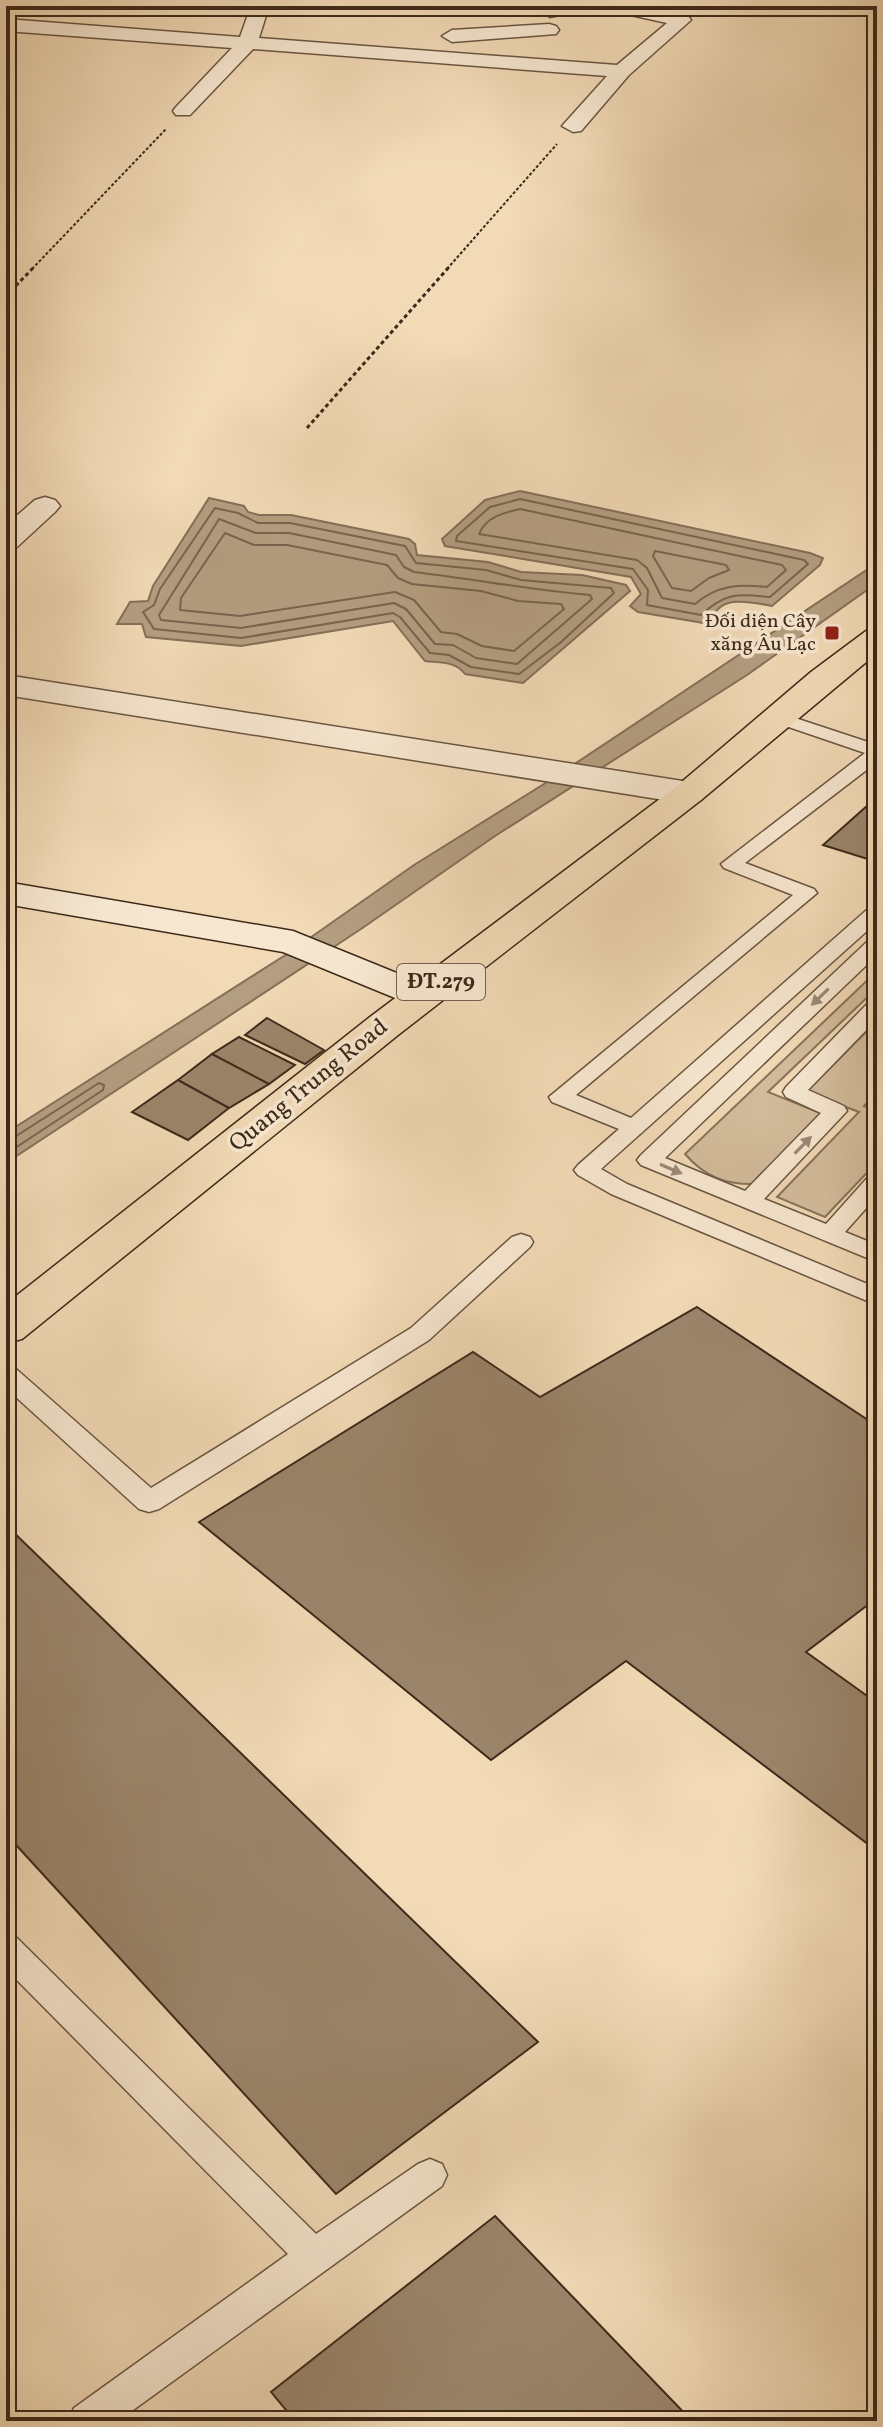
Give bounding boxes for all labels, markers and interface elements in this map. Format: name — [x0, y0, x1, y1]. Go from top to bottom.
place label: Đối diện Cây xăng Âu Lạc — [705, 608, 816, 659]
marker: Đối diện Cây xăng Âu Lạc — [823, 624, 841, 642]
road number: ĐT.279 — [397, 964, 485, 1000]
one-way arrow — [811, 988, 830, 1006]
street label: Quang Trung Road — [222, 1011, 396, 1161]
one-way arrow — [793, 1136, 811, 1155]
one-way arrow — [659, 1162, 683, 1175]

